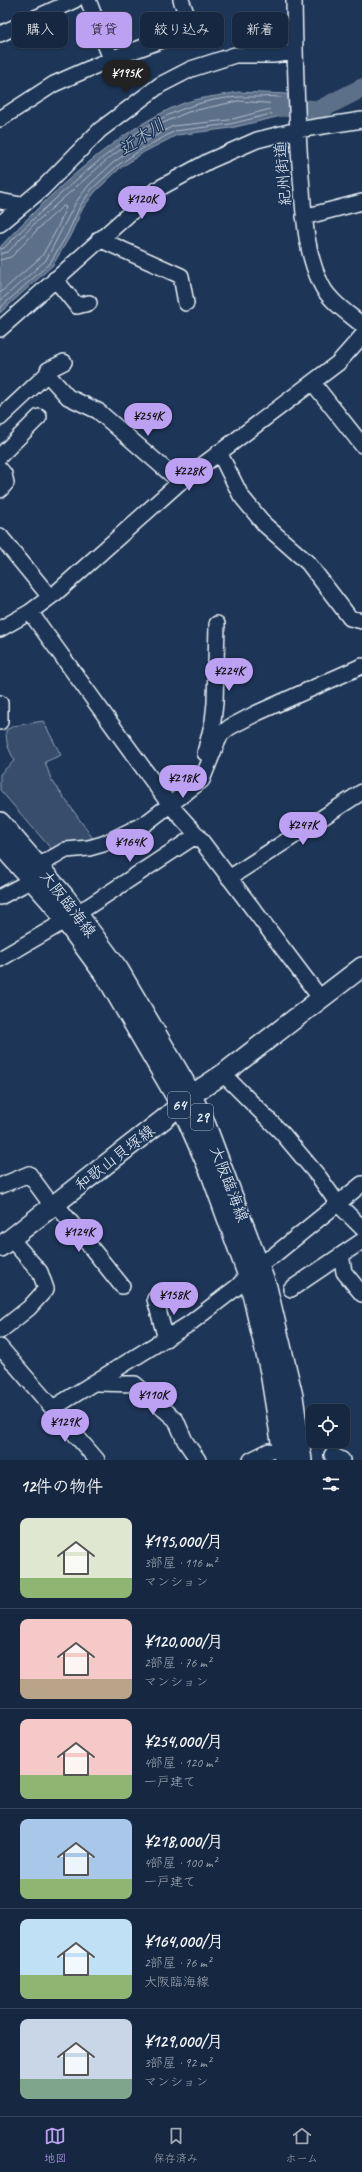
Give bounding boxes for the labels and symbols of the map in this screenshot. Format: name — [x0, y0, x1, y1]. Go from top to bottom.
pin: ¥195K — [98, 60, 154, 94]
water label: 近木川 — [115, 114, 169, 160]
street label: 紀州街道 — [270, 141, 296, 207]
pin: ¥120K — [114, 186, 170, 220]
pin: ¥254K — [120, 403, 176, 437]
pin: ¥228K — [161, 458, 217, 492]
pin: ¥224K — [201, 658, 257, 692]
pin: ¥218K — [155, 765, 211, 799]
pin: ¥247K — [275, 812, 331, 846]
pin: ¥164K — [102, 829, 158, 863]
street label: 大阪臨海線 — [35, 866, 101, 942]
road number: 64 — [168, 1092, 190, 1118]
road number: 29 — [191, 1104, 213, 1130]
street label: 和歌山貝塚線 — [71, 1121, 159, 1195]
street label: 大阪臨海線 — [205, 1143, 253, 1225]
pin: ¥124K — [51, 1219, 107, 1253]
pin: ¥158K — [146, 1282, 202, 1316]
pin: ¥110K — [125, 1382, 181, 1416]
pin: ¥129K — [37, 1409, 93, 1443]

